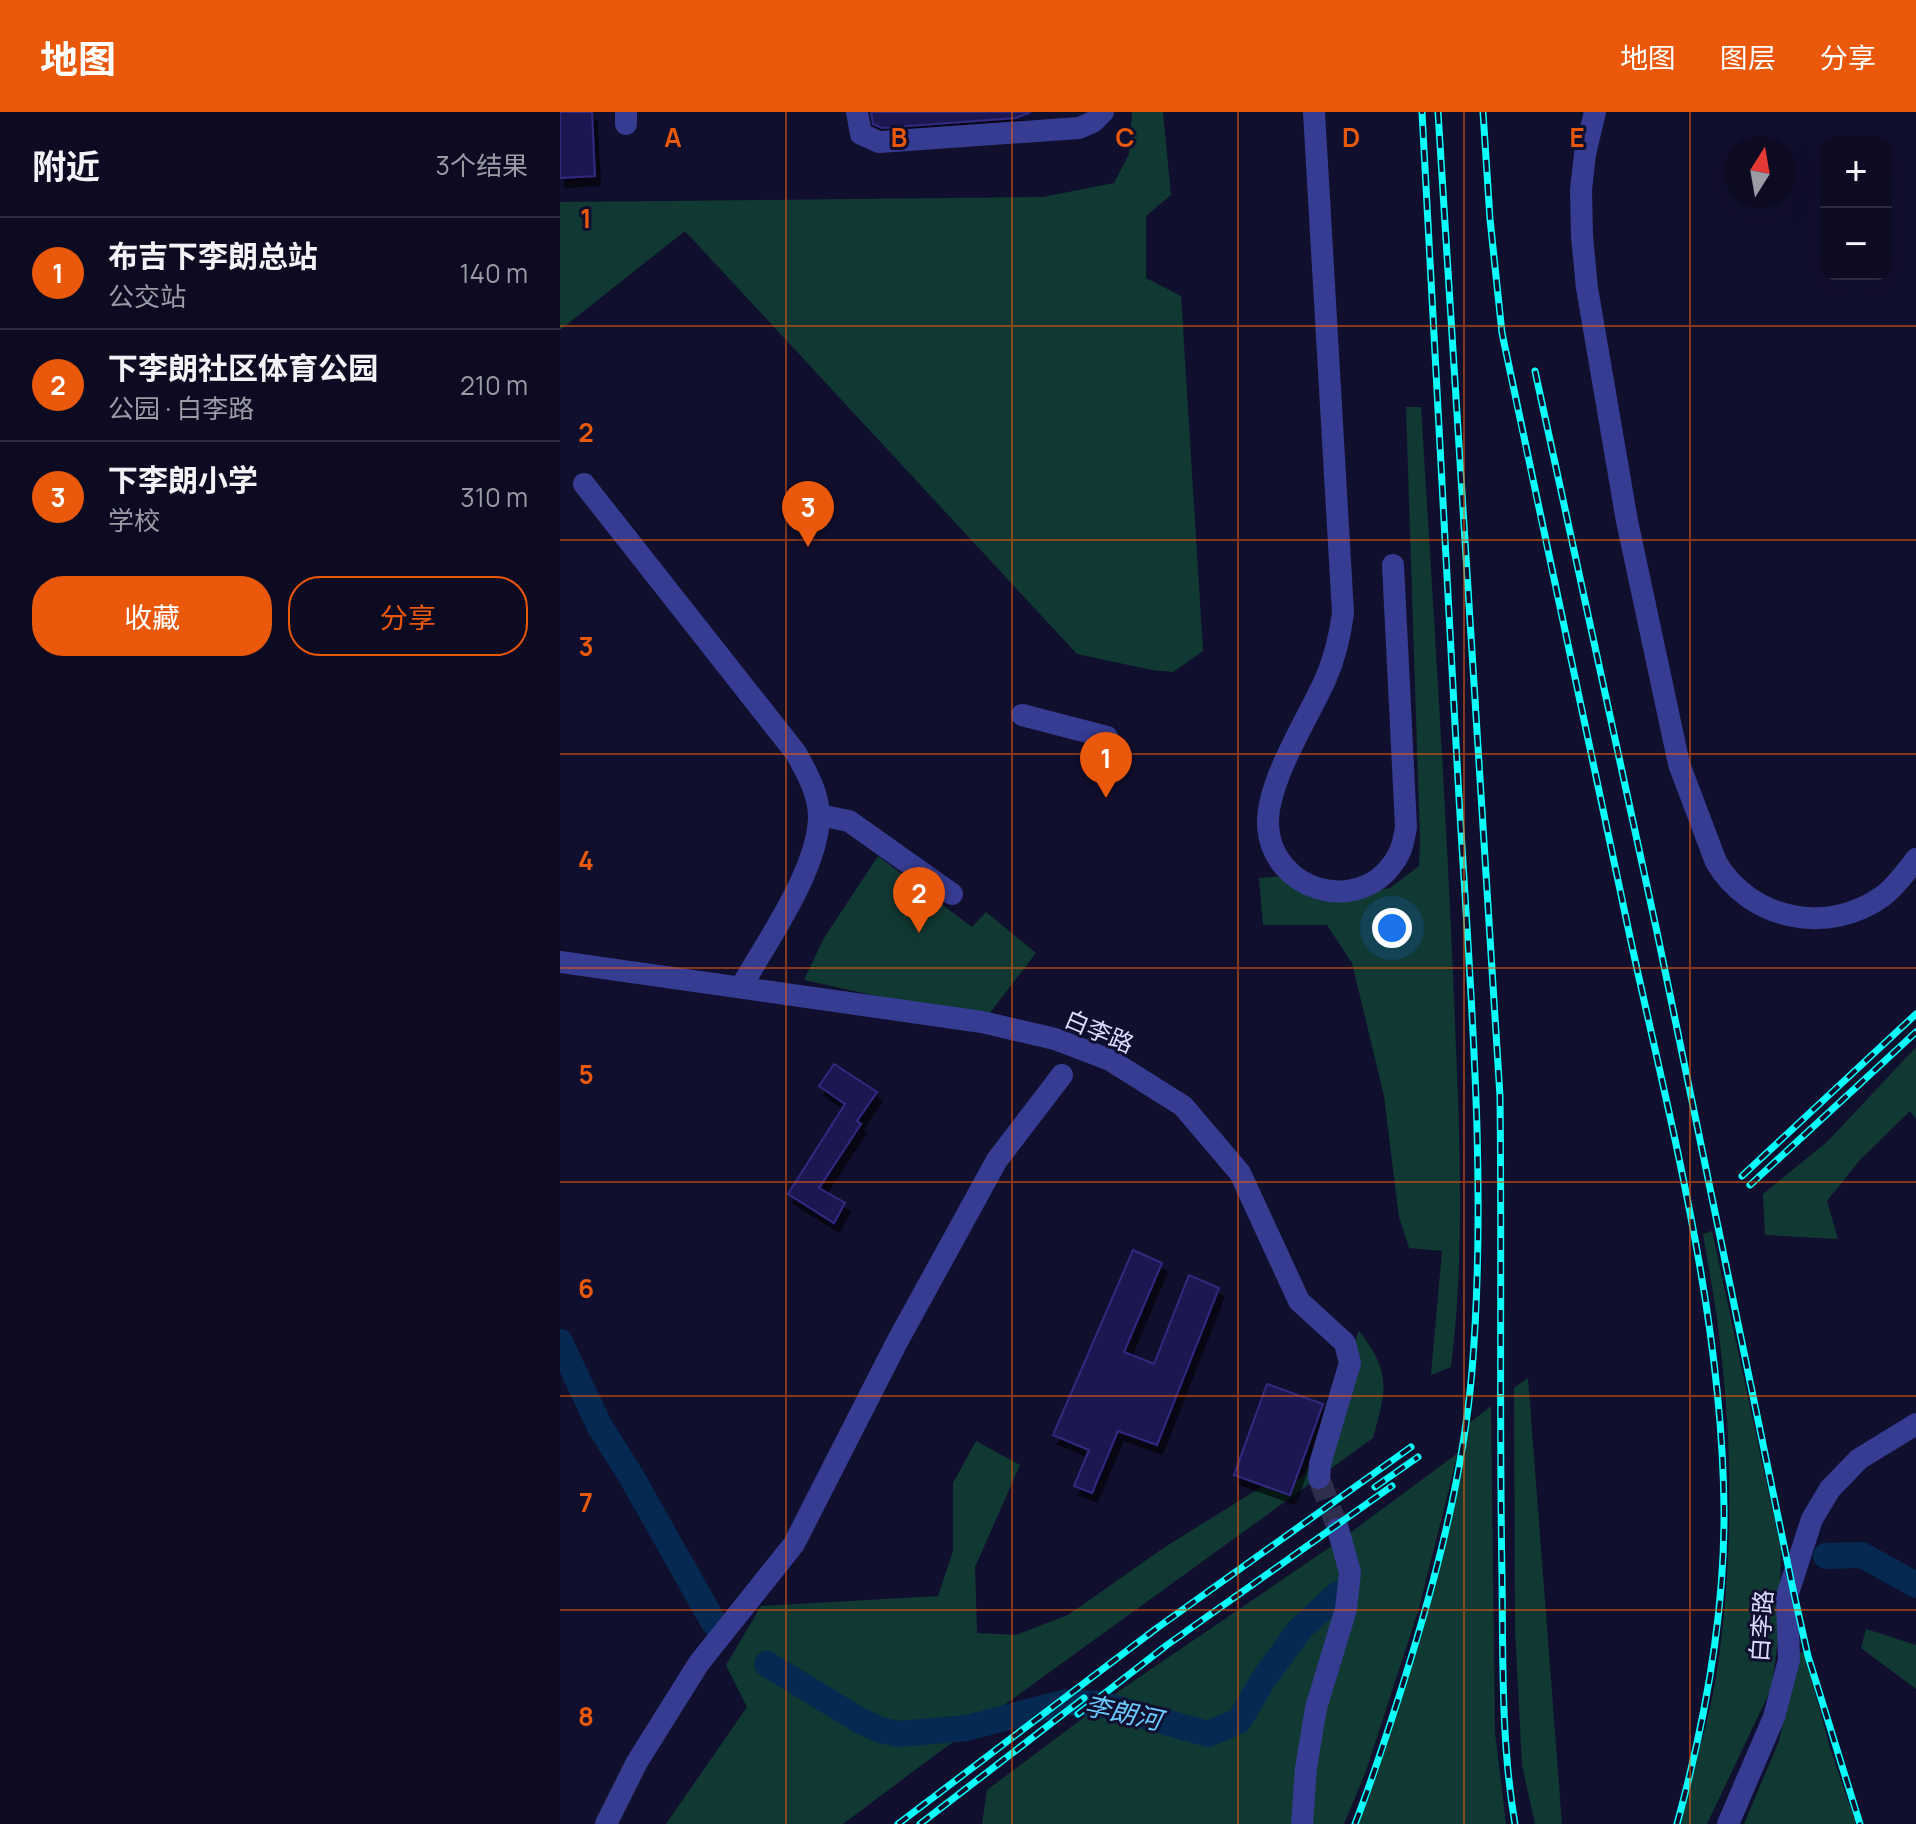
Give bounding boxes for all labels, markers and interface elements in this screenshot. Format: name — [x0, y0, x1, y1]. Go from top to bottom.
text: 地图 — [40, 32, 116, 84]
text: 地图 — [1620, 38, 1676, 76]
text: 图层 — [1720, 38, 1776, 76]
text: 分享 — [1820, 38, 1876, 76]
text: A — [664, 119, 682, 155]
text: B — [891, 119, 907, 155]
text: C — [1115, 119, 1135, 155]
text: D — [1342, 119, 1360, 155]
text: E — [1569, 119, 1585, 155]
north arrow — [1724, 136, 1796, 208]
map controls — [1820, 136, 1892, 280]
button: + — [1820, 136, 1892, 208]
text: 附近 — [32, 143, 100, 189]
text: 3个结果 — [436, 147, 528, 183]
text: 1 — [580, 200, 592, 236]
button: − — [1820, 208, 1892, 280]
text: 布吉下李朗总站 — [108, 235, 318, 276]
text: 1 — [52, 255, 64, 291]
text: 140 m — [459, 255, 528, 291]
text: 公交站 — [108, 278, 186, 314]
text: 下李朗社区体育公园 — [108, 347, 378, 388]
text: 2 — [50, 367, 66, 403]
text: 210 m — [460, 367, 528, 403]
text: 公园 · 白李路 — [108, 390, 254, 426]
text: 2 — [578, 414, 594, 450]
text: 下李朗小学 — [108, 459, 258, 500]
text: 3 — [50, 479, 66, 515]
text: 310 m — [460, 479, 528, 515]
pin: 3 — [782, 481, 834, 547]
text: 学校 — [108, 502, 160, 538]
button: 收藏 — [32, 576, 272, 656]
button: 分享 — [288, 576, 528, 656]
text: 3 — [578, 628, 594, 664]
pin: 1 — [1080, 732, 1132, 798]
text: 4 — [578, 842, 594, 878]
pin: 2 — [893, 867, 945, 933]
your location — [1372, 908, 1412, 948]
street label: 白李路 — [1060, 1001, 1139, 1060]
text: 5 — [578, 1056, 594, 1092]
text: 6 — [578, 1270, 594, 1306]
text: 7 — [579, 1484, 593, 1520]
street label: 白李路 — [1742, 1589, 1779, 1663]
water label: 李朗河 — [1081, 1686, 1170, 1739]
text: 8 — [578, 1698, 594, 1734]

